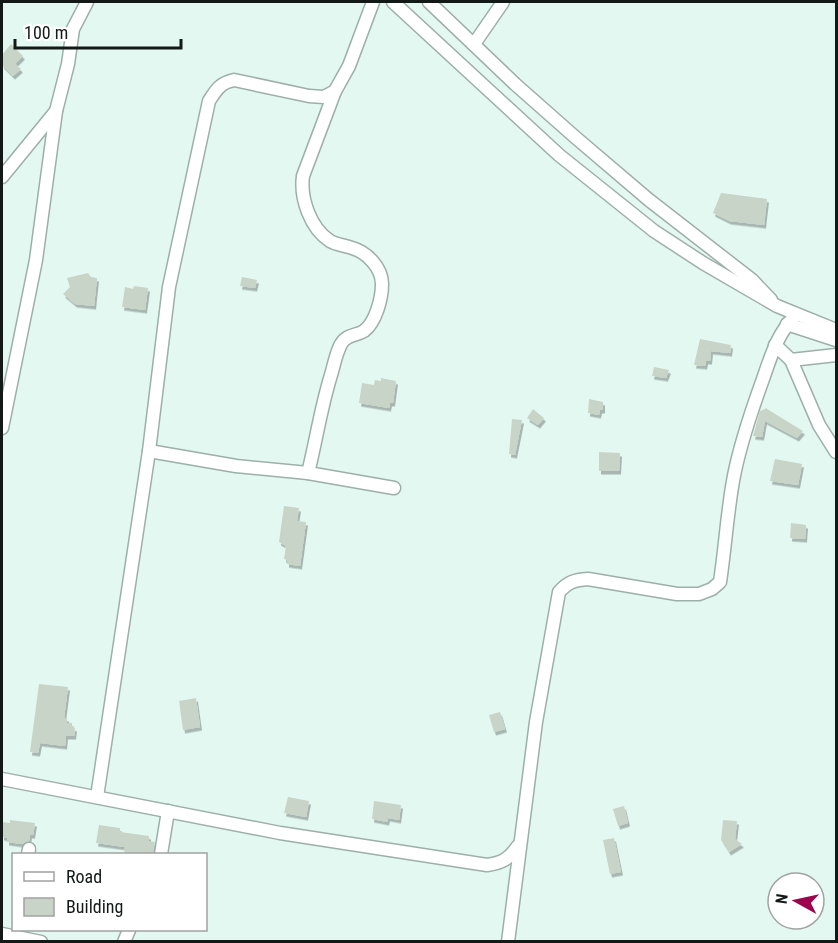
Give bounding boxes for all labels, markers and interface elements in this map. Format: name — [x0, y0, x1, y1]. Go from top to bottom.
scale bar — [15, 12, 182, 50]
text: 100 m — [24, 22, 68, 43]
legend — [12, 853, 207, 931]
text: Road — [66, 866, 102, 887]
north arrow — [766, 871, 826, 931]
text: N — [772, 893, 792, 905]
text: Building — [66, 896, 123, 917]

